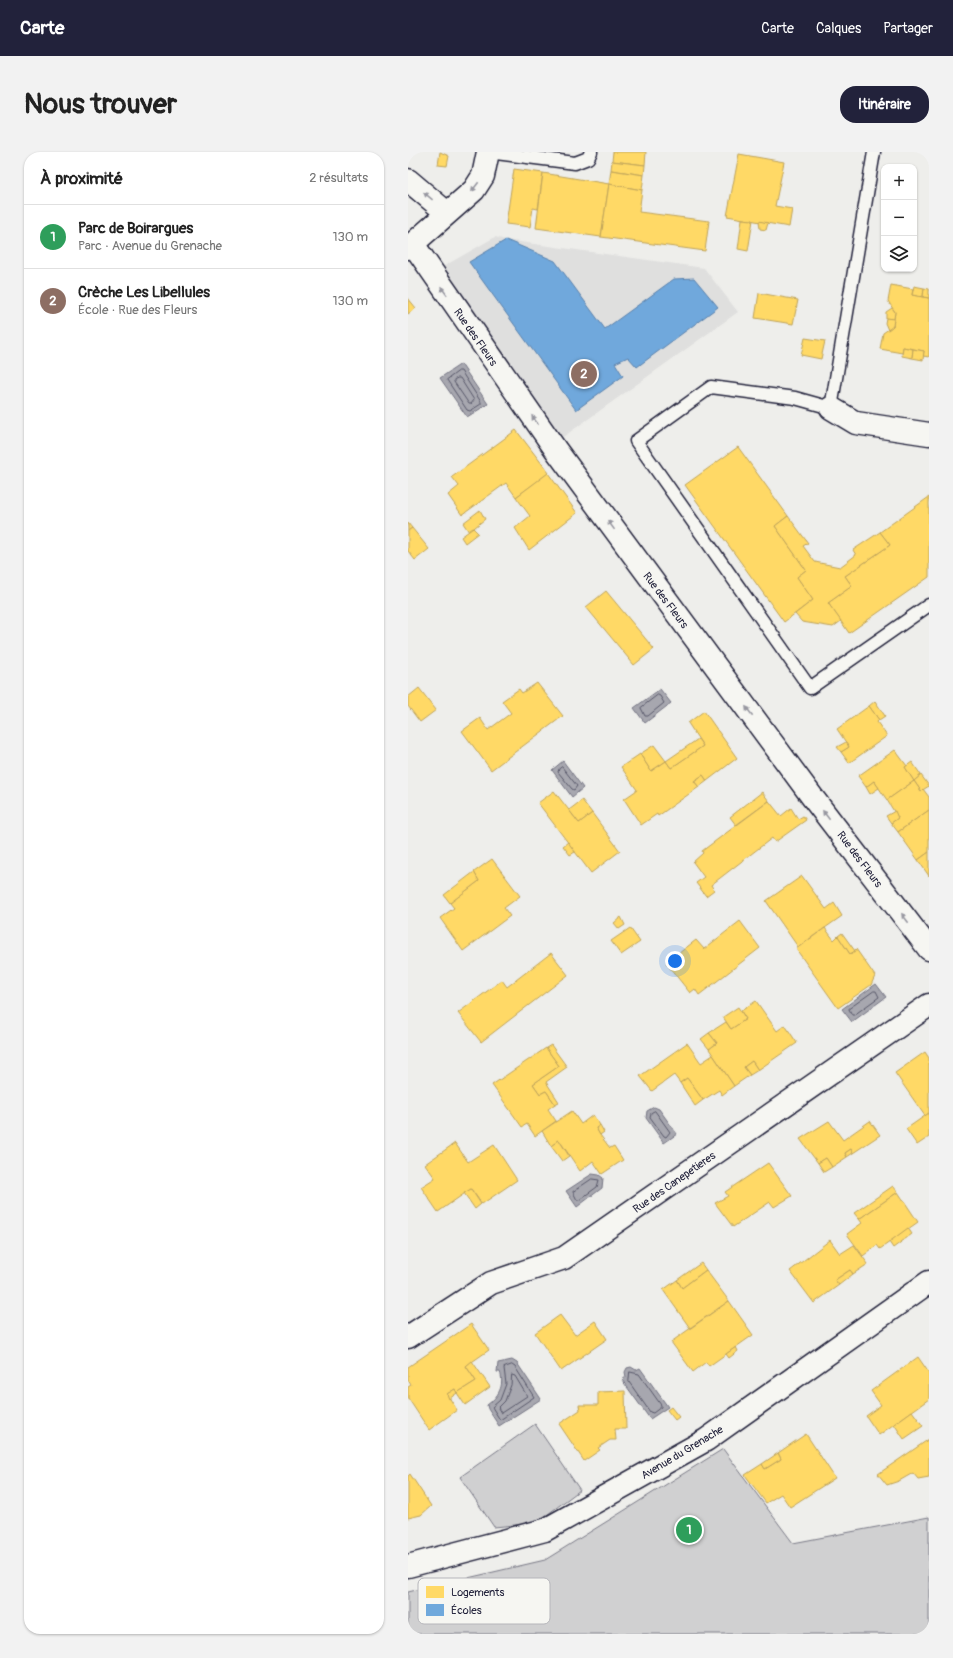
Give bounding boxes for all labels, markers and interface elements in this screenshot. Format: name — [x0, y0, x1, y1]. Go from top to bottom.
text: Carte — [20, 16, 64, 40]
text: Carte — [761, 20, 794, 37]
text: Calques — [816, 20, 861, 37]
text: Partager — [883, 20, 933, 37]
button: Itinéraire — [840, 86, 929, 123]
text: Nous trouver — [24, 87, 177, 122]
map controls — [881, 164, 917, 272]
button: + — [881, 164, 917, 200]
text: À proximité — [40, 168, 123, 189]
text: 2 résultats — [309, 170, 368, 186]
one-way arrow — [471, 182, 479, 193]
one-way arrow — [423, 192, 433, 201]
button: − — [881, 200, 917, 236]
text: Parc de Boirargues — [78, 219, 193, 238]
text: 1 — [50, 229, 56, 245]
text: 130 m — [332, 229, 368, 245]
button: layers — [881, 236, 917, 272]
text: Parc · Avenue du Grenache — [78, 238, 222, 254]
text: Crèche Les Libellules — [78, 283, 210, 302]
one-way arrow — [440, 286, 448, 296]
text: 2 — [49, 293, 57, 309]
text: 130 m — [332, 293, 368, 309]
text: École · Rue des Fleurs — [78, 302, 197, 318]
street label: Rue des Fleurs — [451, 306, 500, 369]
pin: 2 — [571, 359, 597, 389]
one-way arrow — [531, 415, 539, 425]
one-way arrow — [607, 520, 615, 530]
street label: Rue des Fleurs — [640, 570, 691, 631]
one-way arrow — [744, 705, 753, 716]
one-way arrow — [822, 809, 830, 820]
street label: Rue des Fleurs — [834, 829, 885, 890]
one-way arrow — [901, 913, 910, 924]
your location — [665, 951, 685, 971]
street label: Rue des Canepetieres — [631, 1149, 718, 1216]
street label: Avenue du Grenache — [639, 1423, 726, 1482]
pin: 1 — [676, 1515, 702, 1545]
legend — [418, 1578, 550, 1624]
text: Logements — [451, 1586, 504, 1599]
text: Écoles — [451, 1604, 482, 1617]

